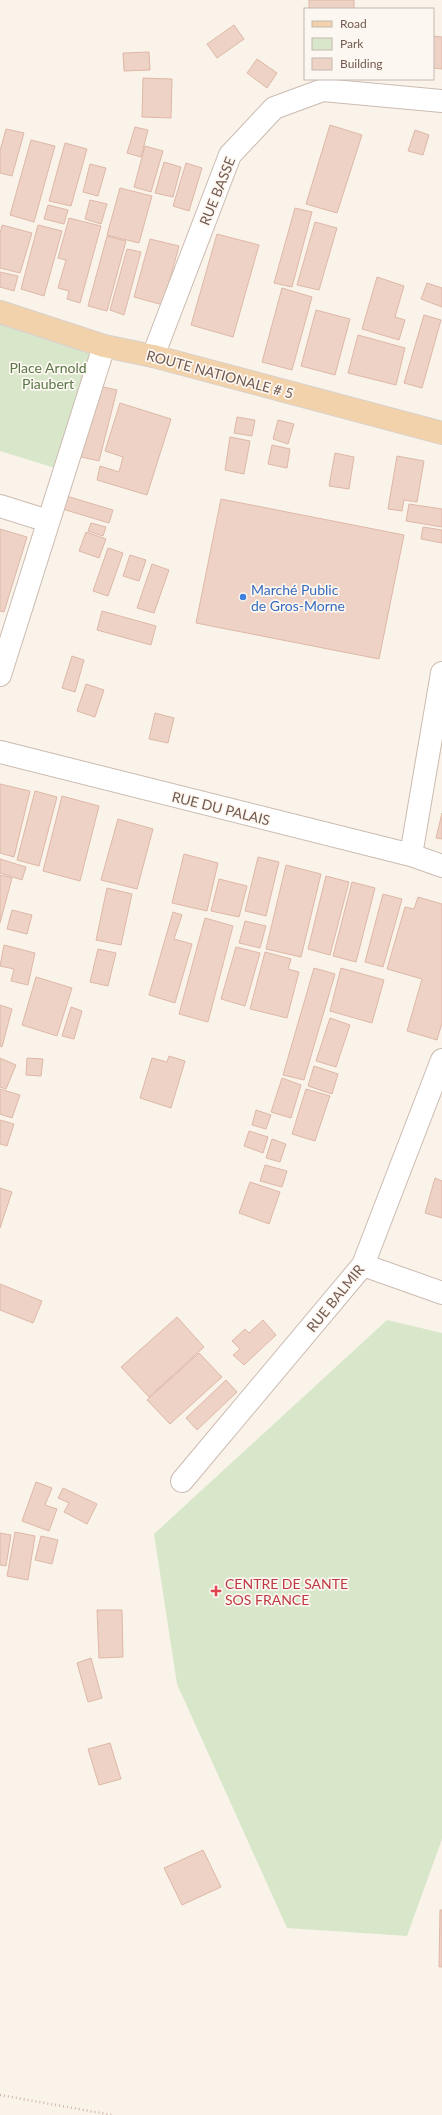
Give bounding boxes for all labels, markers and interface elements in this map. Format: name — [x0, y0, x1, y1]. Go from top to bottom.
legend — [304, 8, 434, 80]
text: Road — [340, 16, 367, 31]
text: Park — [340, 36, 364, 51]
text: Building — [340, 56, 383, 71]
street label: RUE BASSE — [196, 154, 238, 228]
street label: ROUTE NATIONALE # 5 — [145, 346, 295, 402]
park label: Place Arnold Piaubert — [9, 359, 87, 392]
place label: Marché Public de Gros-Morne — [251, 581, 345, 614]
marker: Marché Public de Gros-Morne — [238, 592, 248, 602]
street label: RUE DU PALAIS — [170, 788, 272, 828]
street label: RUE BALMIR — [303, 1261, 368, 1335]
place label: CENTRE DE SANTE SOS FRANCE — [225, 1575, 348, 1608]
marker: CENTRE DE SANTE SOS FRANCE — [210, 1585, 222, 1597]

